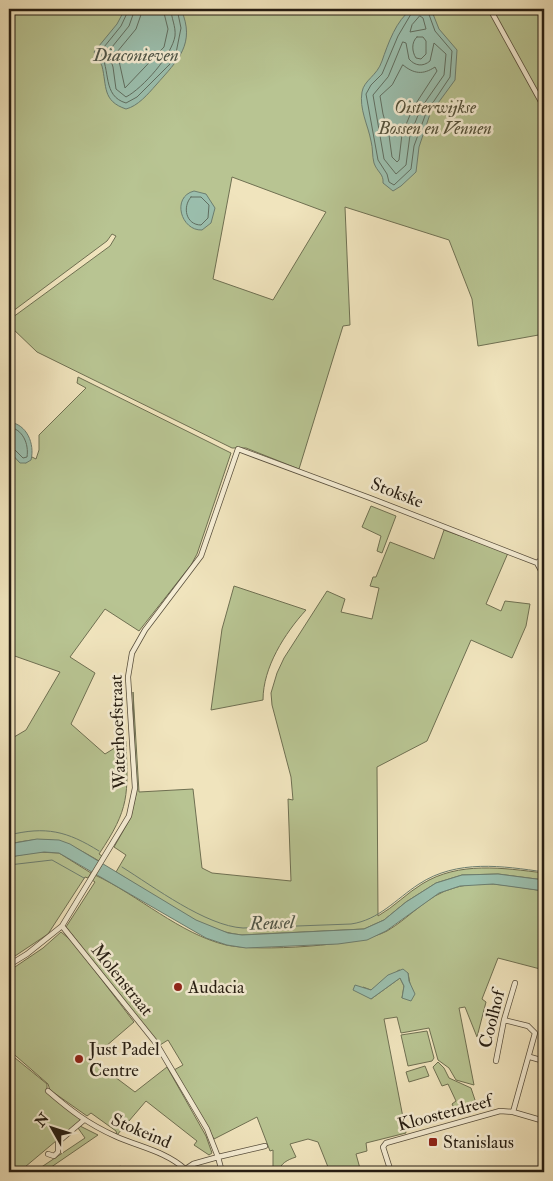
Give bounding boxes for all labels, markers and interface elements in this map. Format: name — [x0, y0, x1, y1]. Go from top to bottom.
water label: Diaconieven — [92, 43, 179, 67]
park label: Oisterwijkse Bossen en Vennen — [377, 96, 492, 140]
street label: Stokske — [367, 472, 427, 514]
street label: Waterhoefstraat — [104, 674, 132, 791]
water label: Reusel — [248, 910, 296, 936]
street label: Molenstraat — [86, 939, 158, 1021]
place label: Audacia — [187, 976, 245, 999]
marker: Audacia — [172, 981, 184, 993]
street label: Coolhof — [474, 985, 511, 1050]
place label: Just Padel Centre — [88, 1038, 160, 1082]
marker: Just Padel Centre — [73, 1053, 85, 1065]
street label: Kloosterdreef — [395, 1089, 498, 1137]
north arrow — [28, 1104, 78, 1154]
street label: Stokeind — [107, 1108, 175, 1154]
text: N — [31, 1110, 53, 1131]
place label: Stanislaus — [443, 1131, 514, 1154]
marker: Stanislaus — [427, 1136, 439, 1148]

